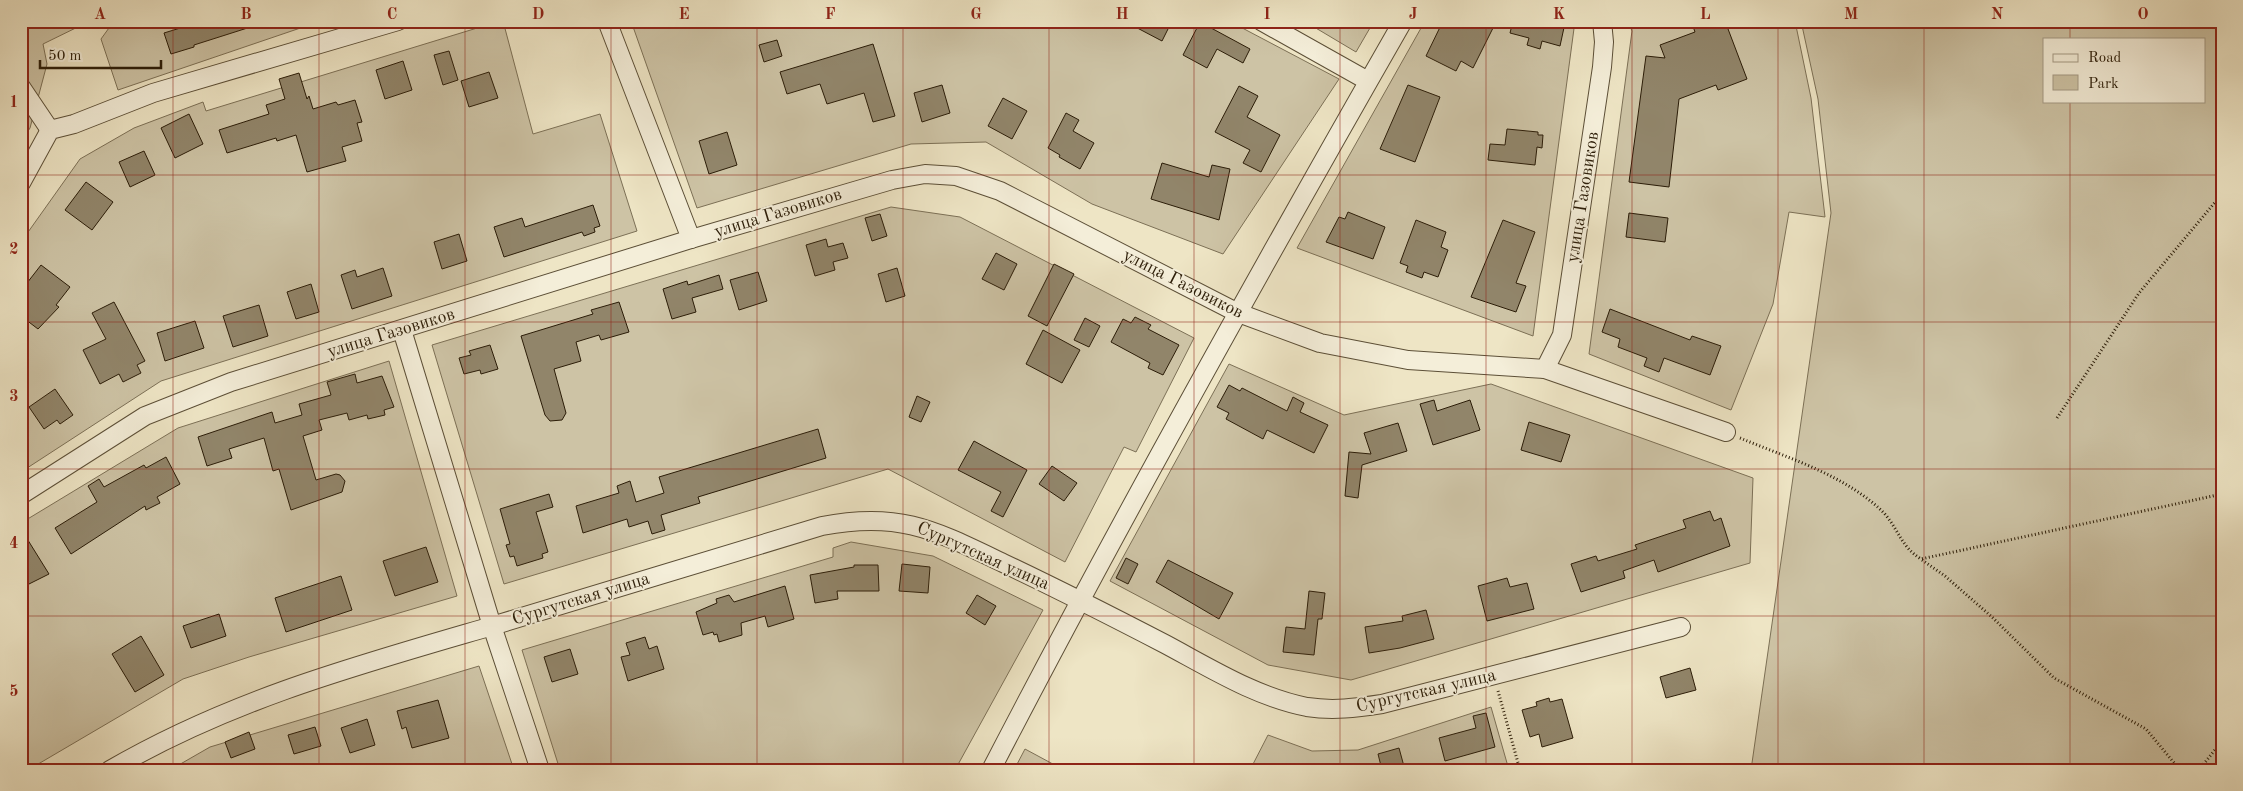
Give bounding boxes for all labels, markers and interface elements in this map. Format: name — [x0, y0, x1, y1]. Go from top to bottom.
text: A — [94, 7, 106, 23]
text: B — [240, 7, 252, 23]
text: C — [387, 7, 397, 23]
text: D — [532, 7, 544, 23]
text: E — [678, 7, 690, 23]
text: F — [825, 7, 836, 23]
text: G — [970, 7, 982, 23]
text: H — [1115, 7, 1129, 23]
text: I — [1263, 7, 1271, 23]
text: J — [1409, 7, 1418, 23]
text: K — [1553, 7, 1565, 23]
text: L — [1700, 7, 1711, 23]
text: M — [1844, 7, 1858, 23]
text: N — [1991, 7, 2004, 23]
text: O — [2137, 7, 2149, 23]
scale bar — [40, 38, 161, 70]
legend — [2043, 38, 2206, 102]
text: 50 m — [48, 49, 82, 64]
text: Road — [2088, 51, 2122, 66]
text: Park — [2088, 77, 2119, 92]
text: 1 — [9, 95, 19, 111]
street label: улица Газовиков — [1564, 130, 1602, 264]
street label: улица Газовиков — [712, 185, 844, 241]
text: 2 — [9, 242, 19, 258]
street label: улица Газовиков — [1120, 246, 1246, 322]
street label: улица Газовиков — [325, 305, 457, 361]
text: 3 — [9, 389, 19, 405]
street label: Сургутская улица — [914, 519, 1052, 593]
text: 4 — [9, 536, 19, 552]
street label: Сургутская улица — [510, 569, 652, 629]
street label: Сургутская улица — [1354, 666, 1498, 716]
text: 5 — [9, 684, 19, 700]

